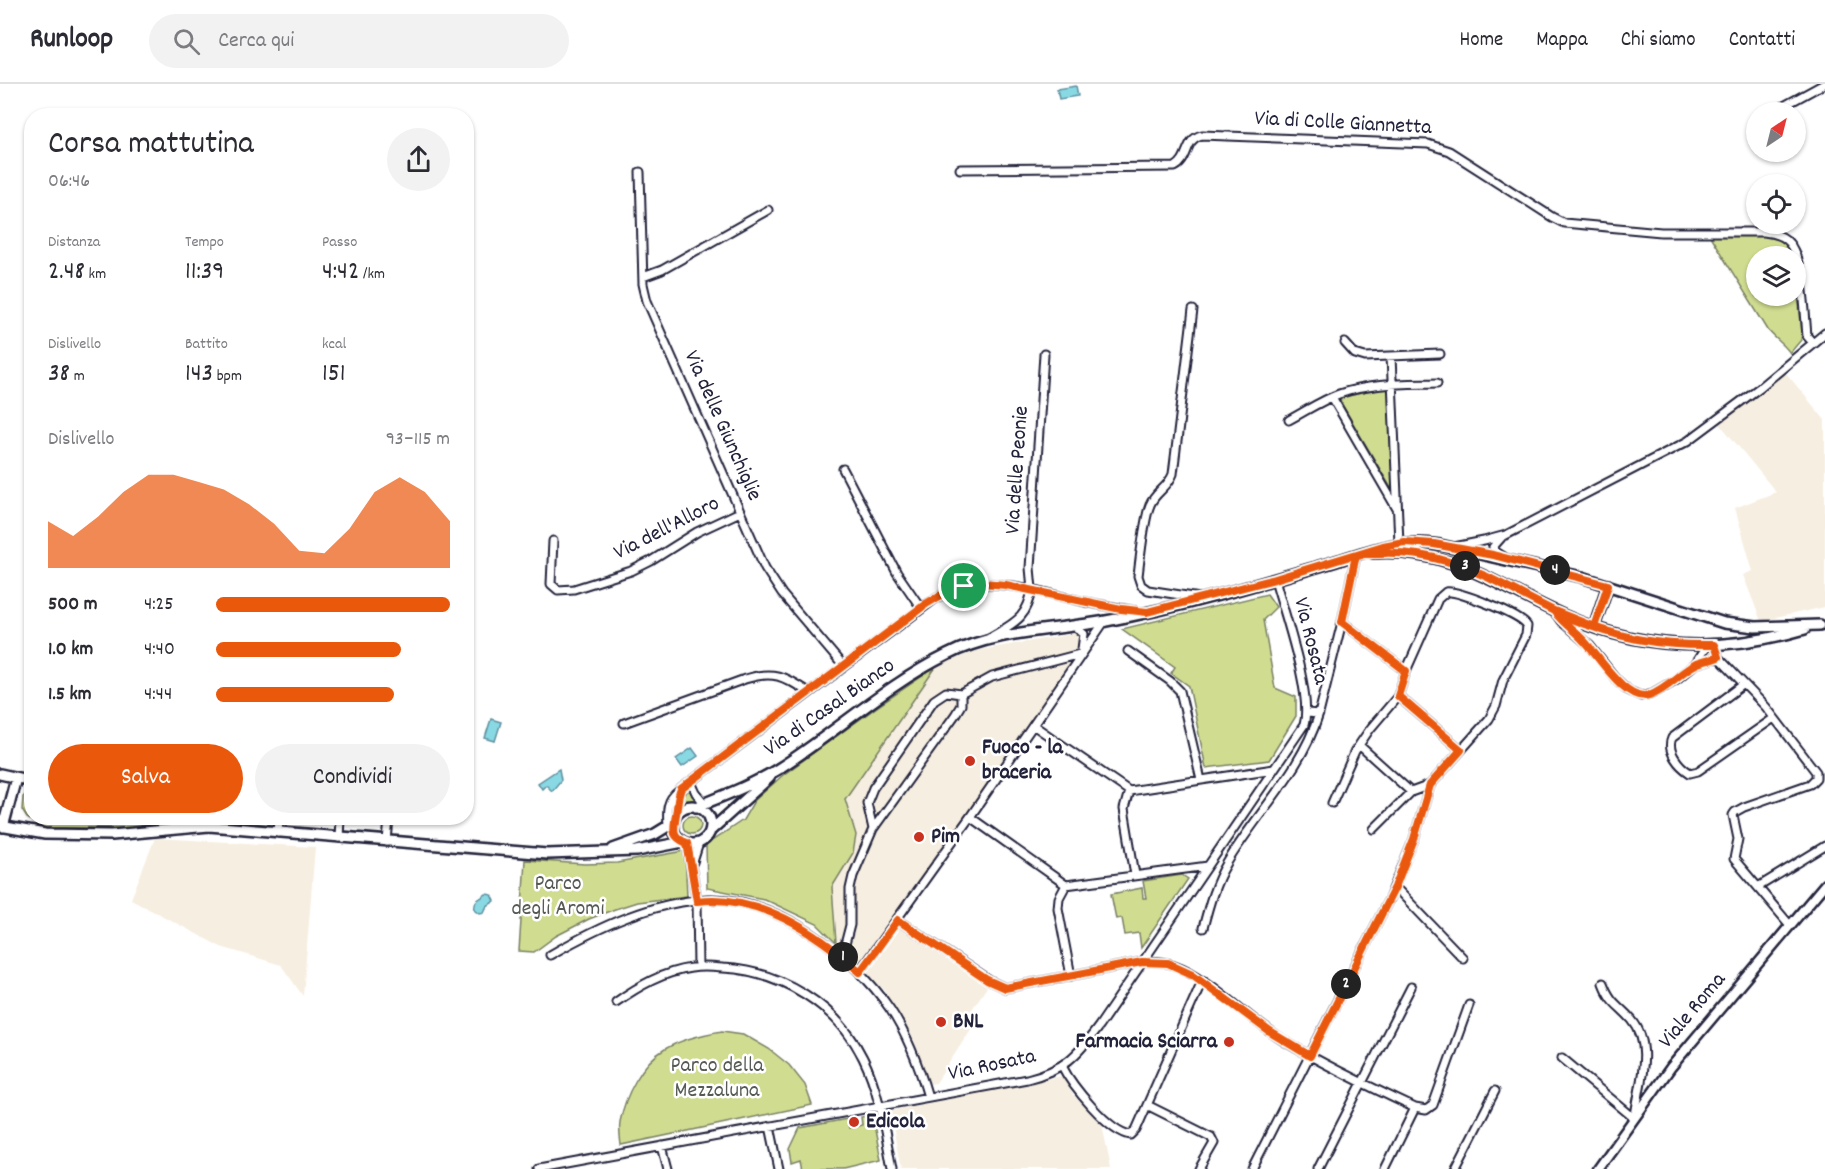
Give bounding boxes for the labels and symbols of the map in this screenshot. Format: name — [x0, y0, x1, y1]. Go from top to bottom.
north arrow — [1746, 102, 1806, 162]
street label: Via di Colle Giannetta — [1254, 104, 1433, 144]
street label: Via delle Giunchiglie — [675, 346, 769, 506]
street label: Via delle Peonie — [998, 405, 1038, 535]
street label: Via dell'Alloro — [609, 489, 725, 569]
pin: 3 — [1450, 551, 1480, 581]
pin: 4 — [1540, 555, 1570, 585]
pin — [938, 560, 989, 611]
street label: Via Rosata — [1284, 594, 1336, 688]
street label: Via di Casal Bianco — [758, 651, 902, 765]
place label: Fuoco - la braceria — [982, 733, 1064, 789]
marker: Fuoco - la braceria — [963, 754, 977, 768]
place label: Pim — [931, 822, 960, 853]
marker: Pim — [912, 830, 926, 844]
park label: Parco degli Aromi — [511, 869, 605, 925]
pin: 1 — [828, 942, 858, 972]
street label: Viale Roma — [1652, 966, 1734, 1056]
pin: 2 — [1331, 969, 1361, 999]
place label: BNL — [953, 1007, 984, 1038]
marker: BNL — [934, 1015, 948, 1029]
place label: Farmacia Sciarra — [1076, 1027, 1218, 1058]
marker: Farmacia Sciarra — [1222, 1035, 1236, 1049]
street label: Via Rosata — [946, 1041, 1039, 1090]
park label: Parco della Mezzaluna — [671, 1051, 764, 1107]
place label: Edicola — [866, 1107, 925, 1138]
marker: Edicola — [847, 1115, 861, 1129]

